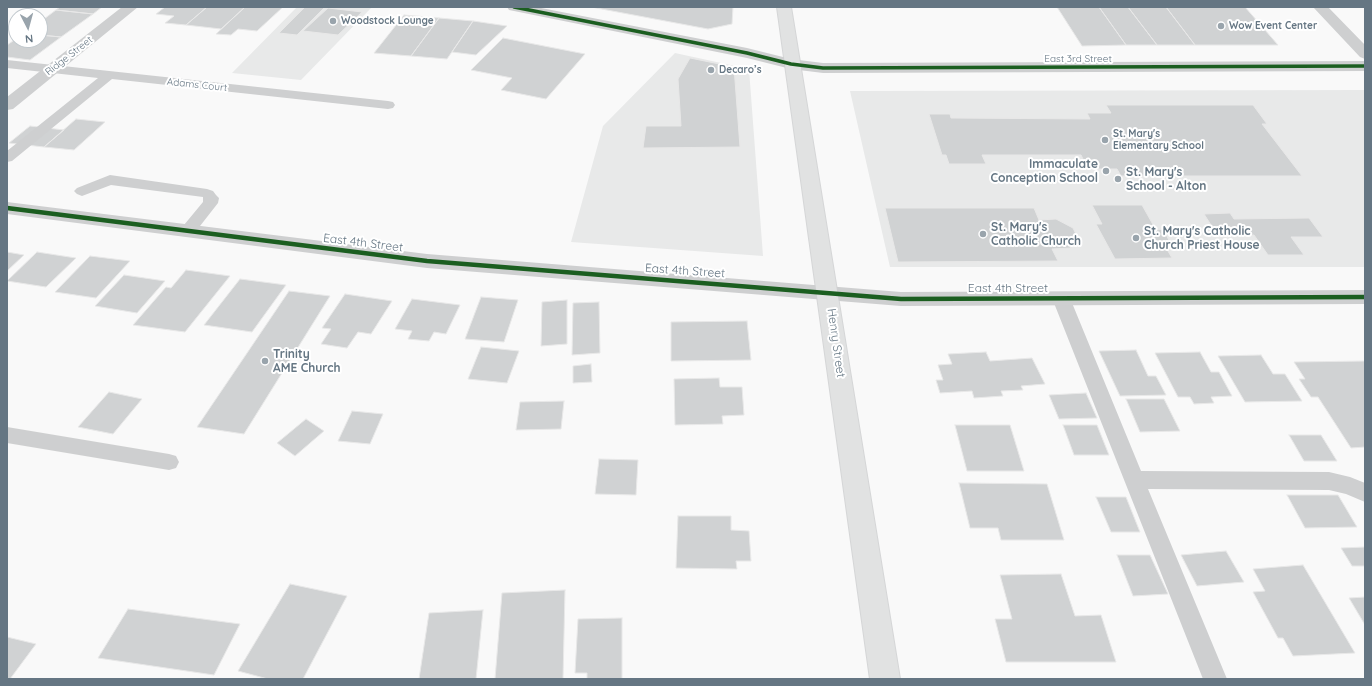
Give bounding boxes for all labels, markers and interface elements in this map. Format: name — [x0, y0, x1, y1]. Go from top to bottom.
north arrow — [8, 8, 48, 48]
place label: Woodstock Lounge — [341, 15, 434, 27]
marker: Woodstock Lounge — [328, 16, 338, 26]
place label: Wow Event Center — [1229, 20, 1317, 32]
marker: Wow Event Center — [1216, 21, 1226, 31]
text: N — [24, 32, 34, 46]
street label: Ridge Street — [43, 34, 95, 78]
street label: East 3rd Street — [1044, 53, 1112, 65]
place label: Decaro’s — [719, 64, 762, 76]
marker: Decaro’s — [706, 65, 716, 75]
street label: Adams Court — [166, 76, 228, 94]
place label: St. Mary's Elementary School — [1113, 128, 1204, 152]
marker: St. Mary's Elementary School — [1100, 135, 1110, 145]
place label: Immaculate Conception School — [991, 157, 1098, 185]
place label: St. Mary's School - Alton — [1126, 165, 1206, 193]
marker: Immaculate Conception School — [1101, 166, 1111, 176]
marker: St. Mary's School - Alton — [1113, 174, 1123, 184]
place label: St. Mary's Catholic Church — [991, 220, 1081, 248]
place label: St. Mary's Catholic Church Priest House — [1144, 224, 1260, 252]
marker: St. Mary's Catholic Church — [978, 229, 988, 239]
street label: East 4th Street — [322, 231, 404, 255]
marker: St. Mary's Catholic Church Priest House — [1131, 233, 1141, 243]
street label: East 4th Street — [644, 261, 726, 281]
street label: East 4th Street — [968, 281, 1048, 295]
street label: Henry Street — [824, 307, 848, 379]
place label: Trinity AME Church — [273, 347, 341, 375]
marker: Trinity AME Church — [260, 356, 270, 366]

